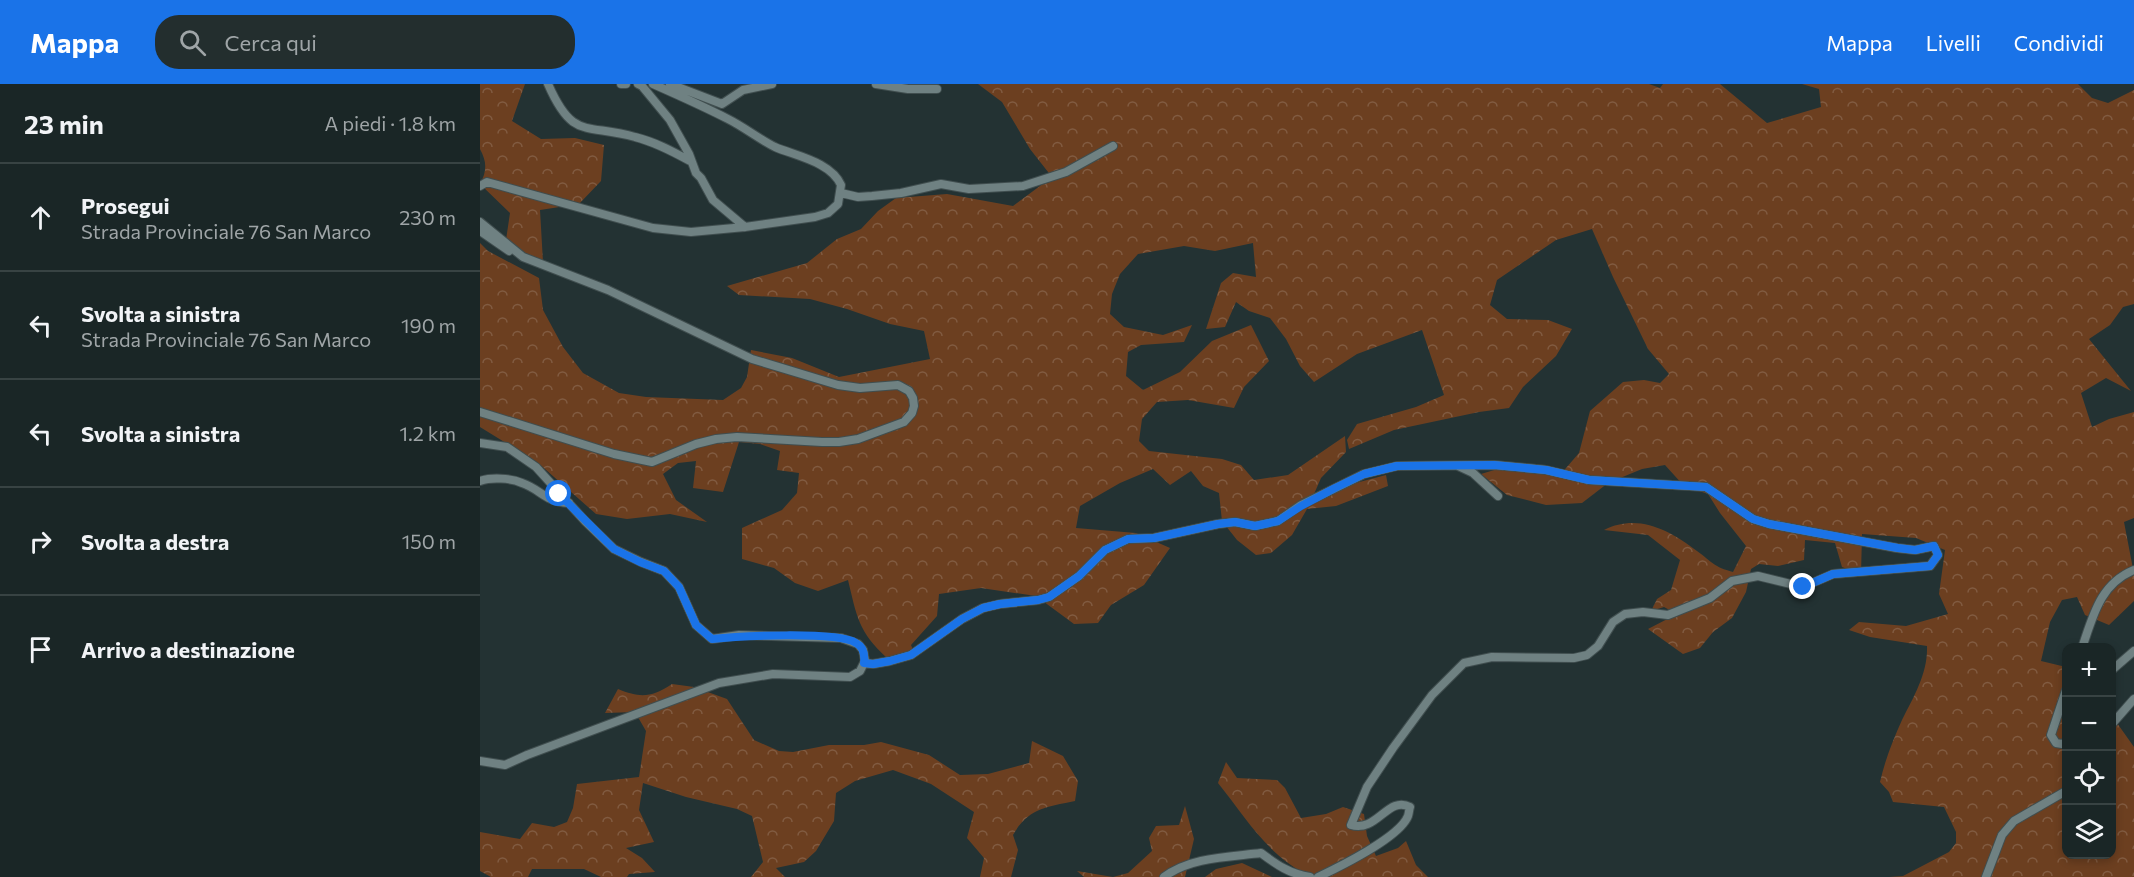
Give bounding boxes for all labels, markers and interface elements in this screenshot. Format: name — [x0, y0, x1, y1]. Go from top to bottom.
search box — [155, 15, 575, 69]
text: Mappa — [30, 25, 119, 59]
icon: search — [176, 26, 209, 59]
text: Cerca qui — [224, 29, 317, 56]
text: Mappa — [1826, 30, 1893, 55]
text: Livelli — [1926, 30, 1981, 55]
text: Condividi — [2014, 30, 2104, 55]
text: 23 min — [24, 108, 104, 139]
text: A piedi · 1.8 km — [325, 111, 456, 135]
text: Prosegui — [81, 192, 170, 219]
icon: ahead — [24, 201, 57, 234]
text: 230 m — [399, 205, 456, 229]
text: Strada Provinciale 76 San Marco — [81, 219, 371, 243]
text: Svolta a sinistra — [81, 300, 240, 327]
icon: left — [24, 309, 57, 342]
text: 190 m — [401, 313, 456, 337]
text: Strada Provinciale 76 San Marco — [81, 327, 371, 351]
icon: left — [24, 417, 57, 450]
text: Svolta a sinistra — [81, 420, 240, 447]
text: 1.2 km — [400, 421, 456, 445]
route start — [545, 480, 571, 506]
icon: right — [24, 525, 57, 558]
text: Svolta a destra — [81, 528, 229, 555]
text: 150 m — [402, 529, 456, 553]
route end — [1789, 573, 1815, 599]
icon: arrive — [24, 633, 57, 666]
text: Arrivo a destinazione — [81, 636, 295, 663]
map controls — [2062, 643, 2116, 859]
button: + — [2062, 643, 2116, 697]
button: − — [2062, 697, 2116, 751]
button: locate — [2062, 751, 2116, 805]
button: layers — [2062, 805, 2116, 859]

